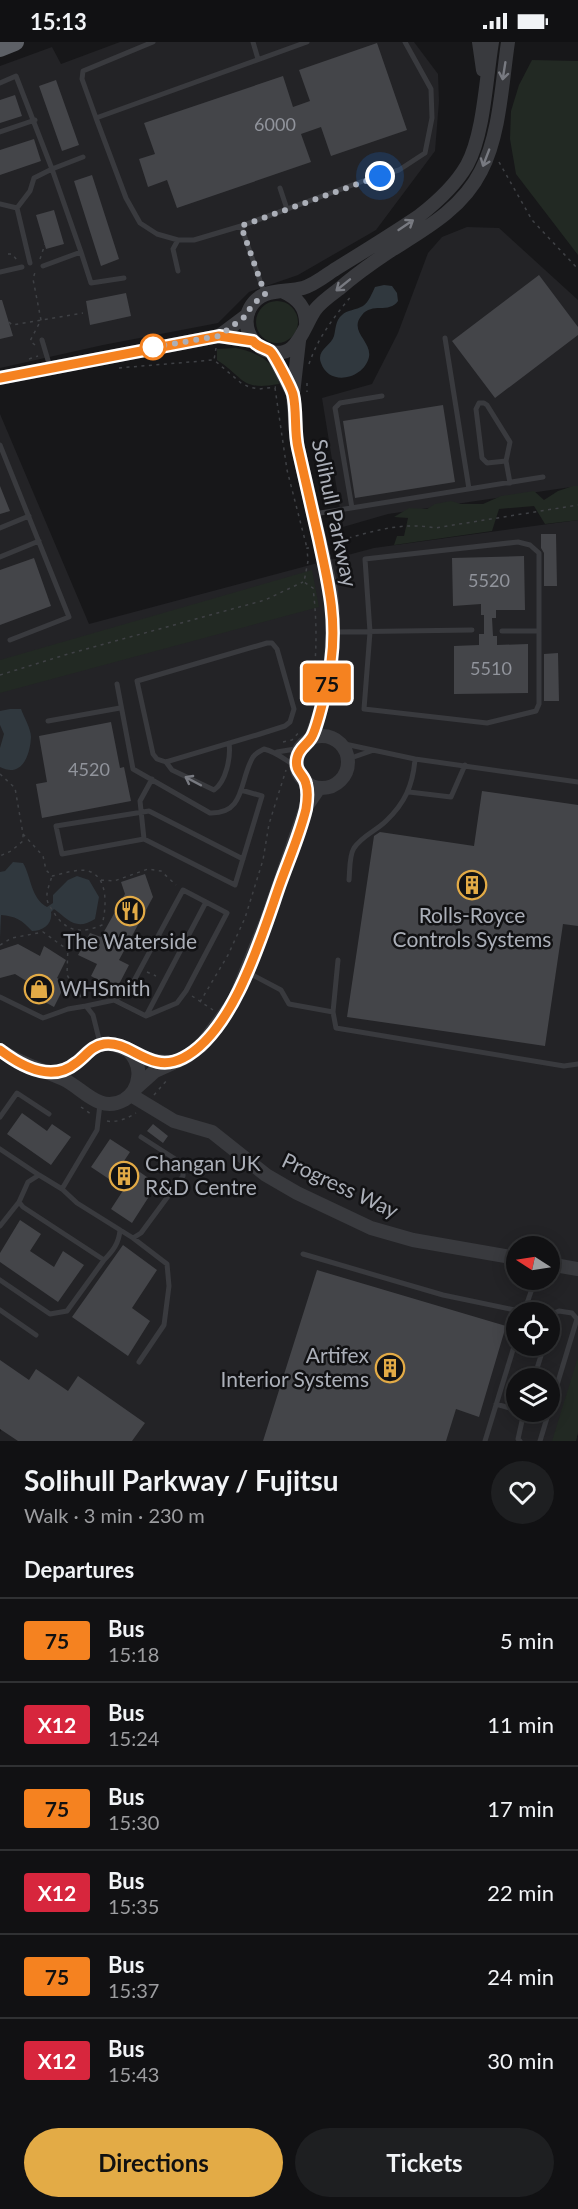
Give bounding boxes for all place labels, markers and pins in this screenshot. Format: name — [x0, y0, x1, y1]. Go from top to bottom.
unlabelled marker — [140, 334, 166, 360]
building icon: Rolls-Royce Controls Systems — [456, 869, 488, 901]
restaurant icon: The Waterside — [114, 895, 146, 927]
place label: Rolls-Royce Controls Systems — [393, 902, 551, 951]
place label: The Waterside — [63, 928, 197, 953]
shop icon: WHSmith — [23, 973, 55, 1005]
place label: WHSmith — [60, 975, 151, 1000]
place label: Changan UK R&D Centre — [145, 1150, 261, 1199]
building icon: Changan UK R&D Centre — [108, 1160, 140, 1192]
place label: Artifex Interior Systems — [220, 1342, 370, 1391]
building icon: Artifex Interior Systems — [374, 1352, 406, 1384]

